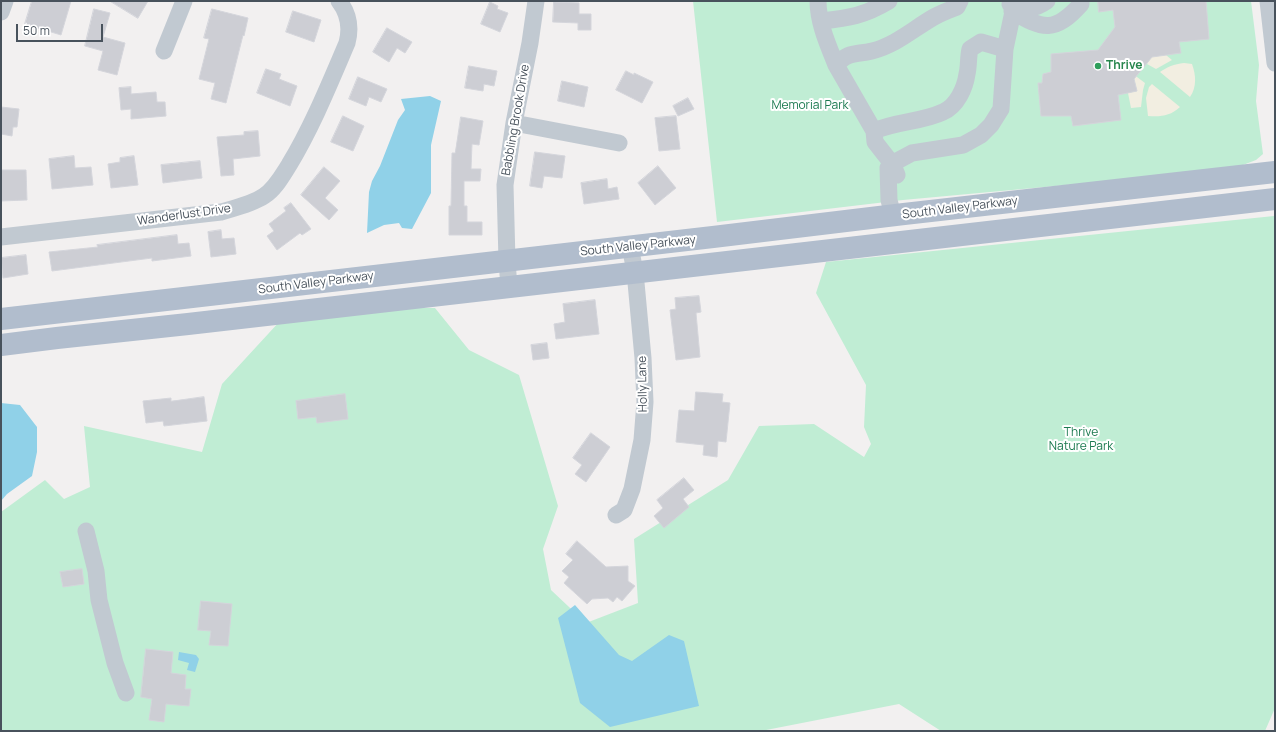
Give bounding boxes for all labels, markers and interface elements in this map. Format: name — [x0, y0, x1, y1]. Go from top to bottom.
scale bar — [18, 16, 105, 42]
text: 50 m — [23, 22, 50, 39]
place label: Thrive — [1106, 59, 1143, 73]
marker: Thrive — [1093, 61, 1103, 71]
street label: Babbling Brook Drive — [499, 63, 533, 177]
park label: Memorial Park — [771, 99, 849, 113]
street label: South Valley Parkway — [902, 194, 1018, 222]
street label: Wanderlust Drive — [136, 201, 232, 229]
street label: South Valley Parkway — [580, 233, 696, 259]
street label: South Valley Parkway — [258, 269, 374, 297]
street label: Holly Lane — [635, 356, 651, 412]
park label: Thrive Nature Park — [1049, 426, 1113, 454]

